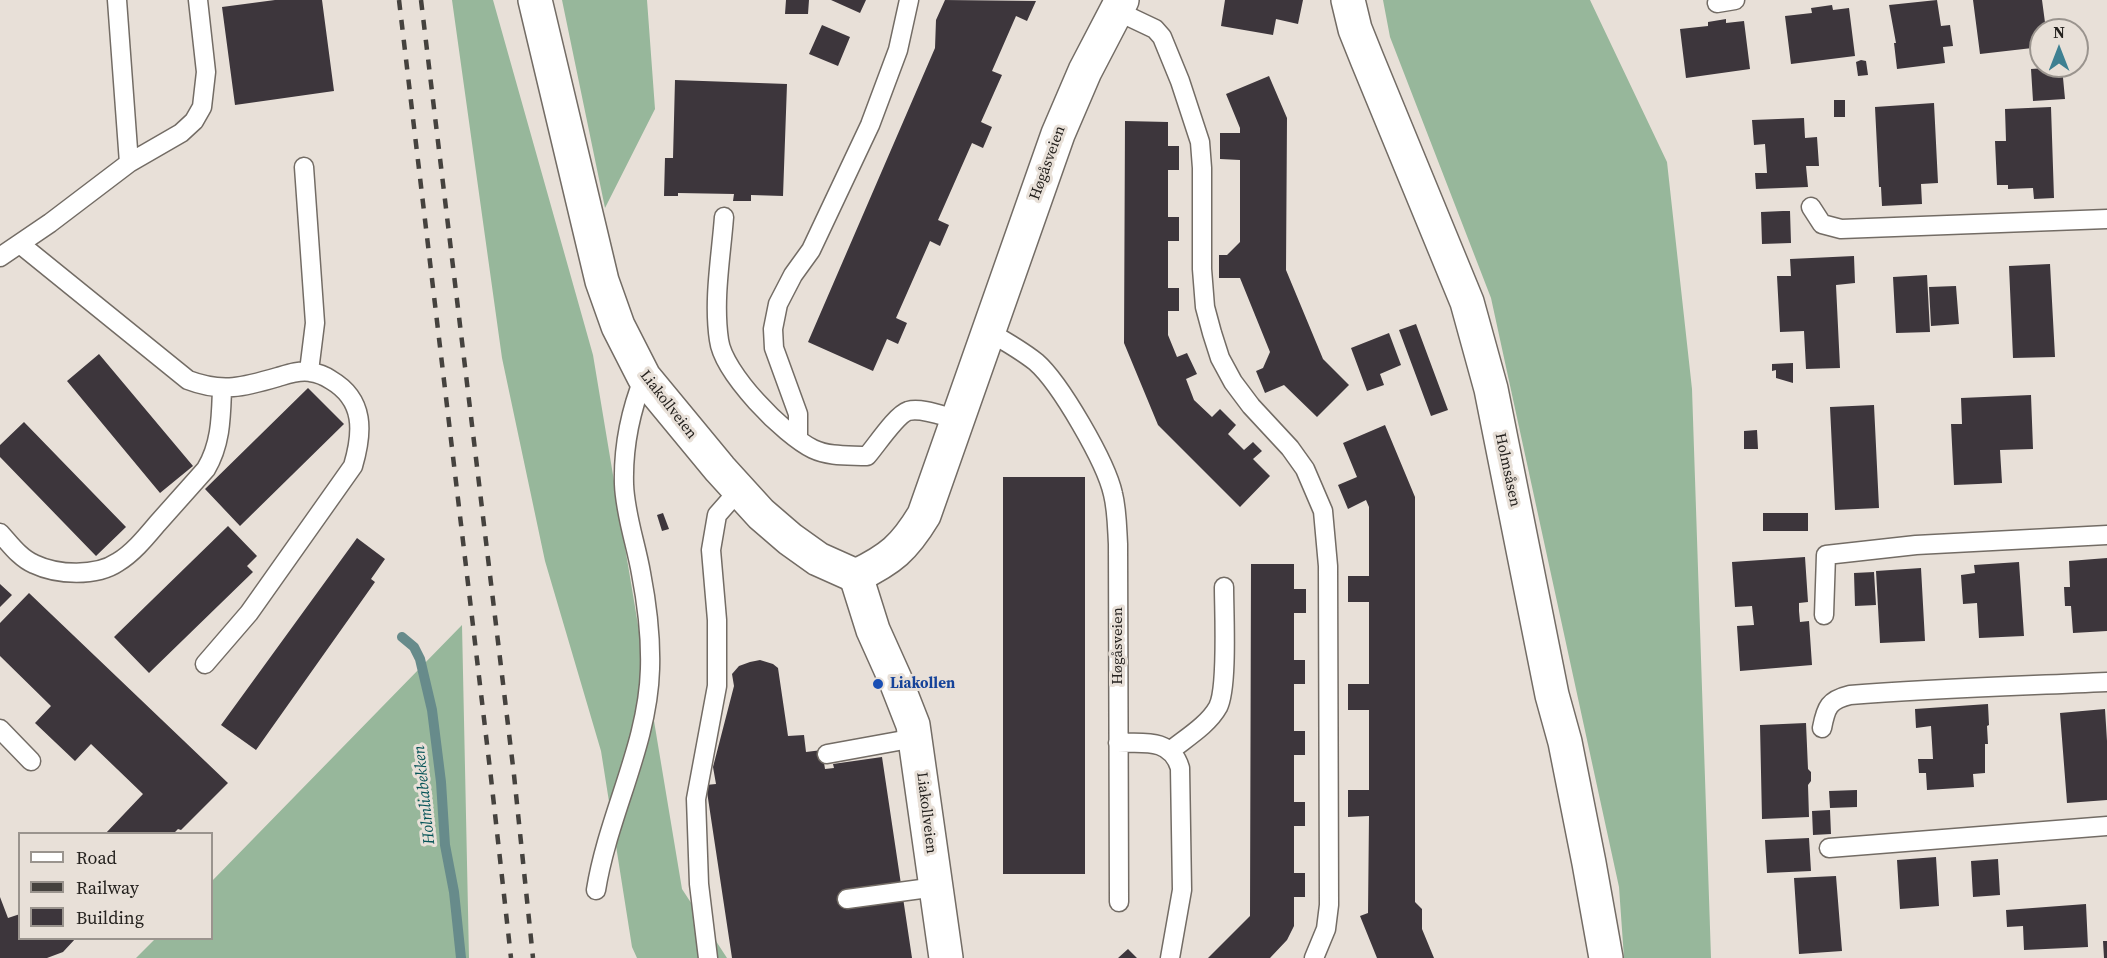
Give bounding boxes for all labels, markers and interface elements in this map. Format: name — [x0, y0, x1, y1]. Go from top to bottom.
north arrow — [2029, 18, 2089, 78]
text: N — [2053, 21, 2065, 43]
street label: Høgåsveien — [1026, 124, 1070, 202]
street label: Liakollveien — [636, 367, 700, 443]
street label: Holmsåsen — [1490, 431, 1524, 509]
street label: Høgåsveien — [1109, 607, 1127, 685]
place label: Liakollen — [890, 675, 955, 693]
marker: Liakollen — [871, 677, 885, 691]
water label: Holmliabekken — [410, 745, 440, 845]
street label: Liakollveien — [912, 771, 940, 855]
legend — [18, 832, 213, 940]
text: Road — [76, 845, 117, 870]
text: Railway — [76, 875, 139, 900]
text: Building — [76, 905, 144, 930]

